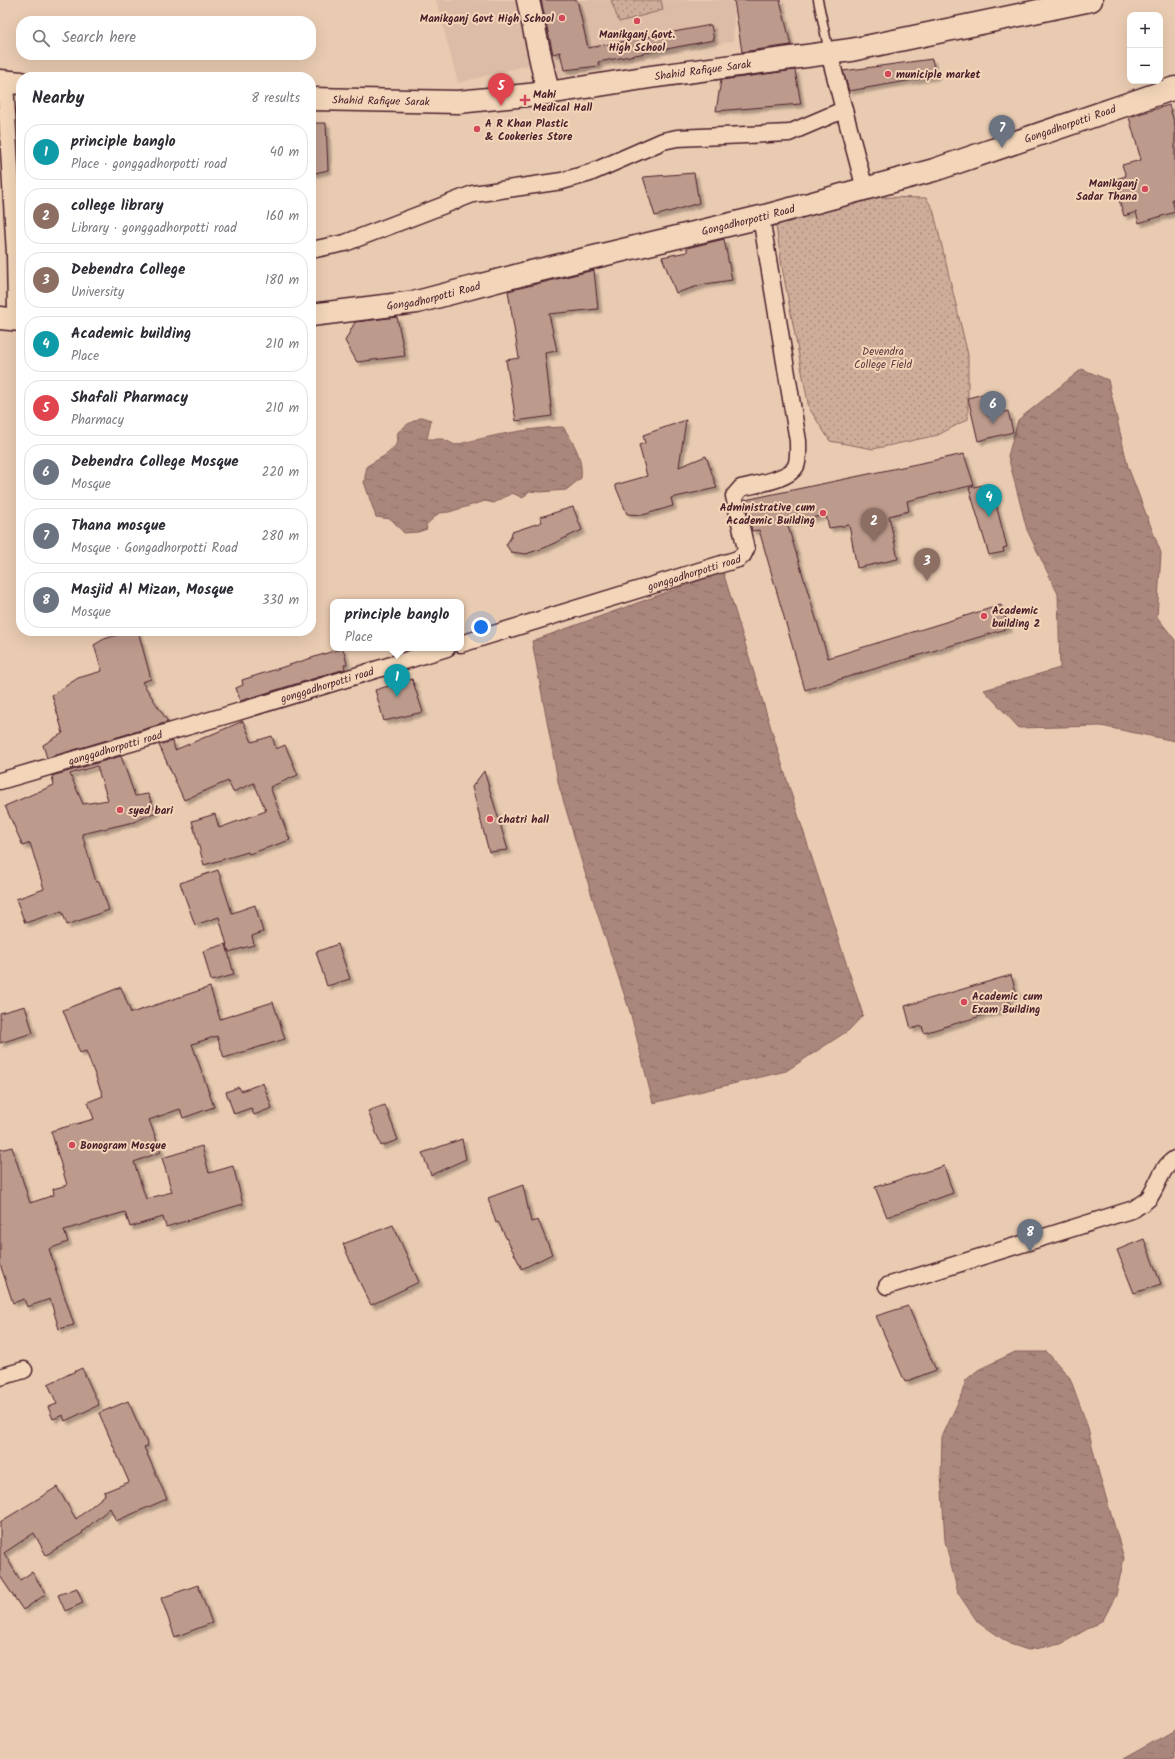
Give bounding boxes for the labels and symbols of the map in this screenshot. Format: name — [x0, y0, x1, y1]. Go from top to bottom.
place label: Manikganj Govt High School — [420, 10, 554, 28]
marker: Manikganj Govt High School — [557, 13, 567, 23]
marker: Manikganj Govt. High School — [632, 16, 642, 26]
place label: Manikganj Govt. High School — [599, 26, 675, 57]
street label: Shahid Rafique Sarak — [653, 55, 753, 86]
place label: municiple market — [896, 66, 981, 84]
marker: municiple market — [883, 69, 893, 79]
pin: 5 — [488, 73, 514, 106]
place label: Mahi Medical Hall — [533, 86, 592, 117]
street label: Shahid Rafique Sarak — [332, 91, 431, 111]
marker: Mahi Medical Hall — [520, 95, 530, 105]
street label: Gongadhorpotti Road — [1022, 101, 1119, 149]
place label: A R Khan Plastic & Cookeries Store — [485, 115, 573, 146]
pin: 7 — [989, 115, 1015, 148]
marker: A R Khan Plastic & Cookeries Store — [472, 124, 482, 134]
place label: Manikganj Sadar Thana — [1076, 175, 1138, 206]
marker: Manikganj Sadar Thana — [1140, 184, 1150, 194]
street label: Gongadhorpotti Road — [700, 200, 798, 241]
street label: Gongadhorpotti Road — [385, 277, 483, 316]
park label: Devendra College Field — [854, 343, 913, 374]
pin: 6 — [980, 391, 1006, 424]
pin: 4 — [976, 484, 1002, 517]
place label: Administrative cum Academic Building — [720, 499, 815, 530]
marker: Administrative cum Academic Building — [818, 508, 828, 518]
pin: 2 — [861, 508, 887, 541]
pin: 3 — [914, 548, 940, 581]
street label: gonggadhorpotti road — [645, 550, 744, 596]
place label: Academic building 2 — [992, 602, 1040, 633]
marker: Academic building 2 — [979, 611, 989, 621]
your location — [471, 617, 491, 637]
street label: gonggadhorpotti road — [277, 663, 377, 709]
pin: 1 — [384, 664, 410, 697]
street label: ganggadhorpotti road — [65, 726, 165, 771]
place label: syed bari — [128, 802, 174, 820]
marker: syed bari — [115, 805, 125, 815]
place label: chatri hall — [498, 811, 549, 829]
marker: chatri hall — [485, 814, 495, 824]
place label: Academic cum Exam Building — [972, 988, 1042, 1019]
marker: Academic cum Exam Building — [959, 997, 969, 1007]
place label: Bonogram Mosque — [80, 1137, 167, 1155]
marker: Bonogram Mosque — [67, 1140, 77, 1150]
pin: 8 — [1017, 1219, 1043, 1252]

